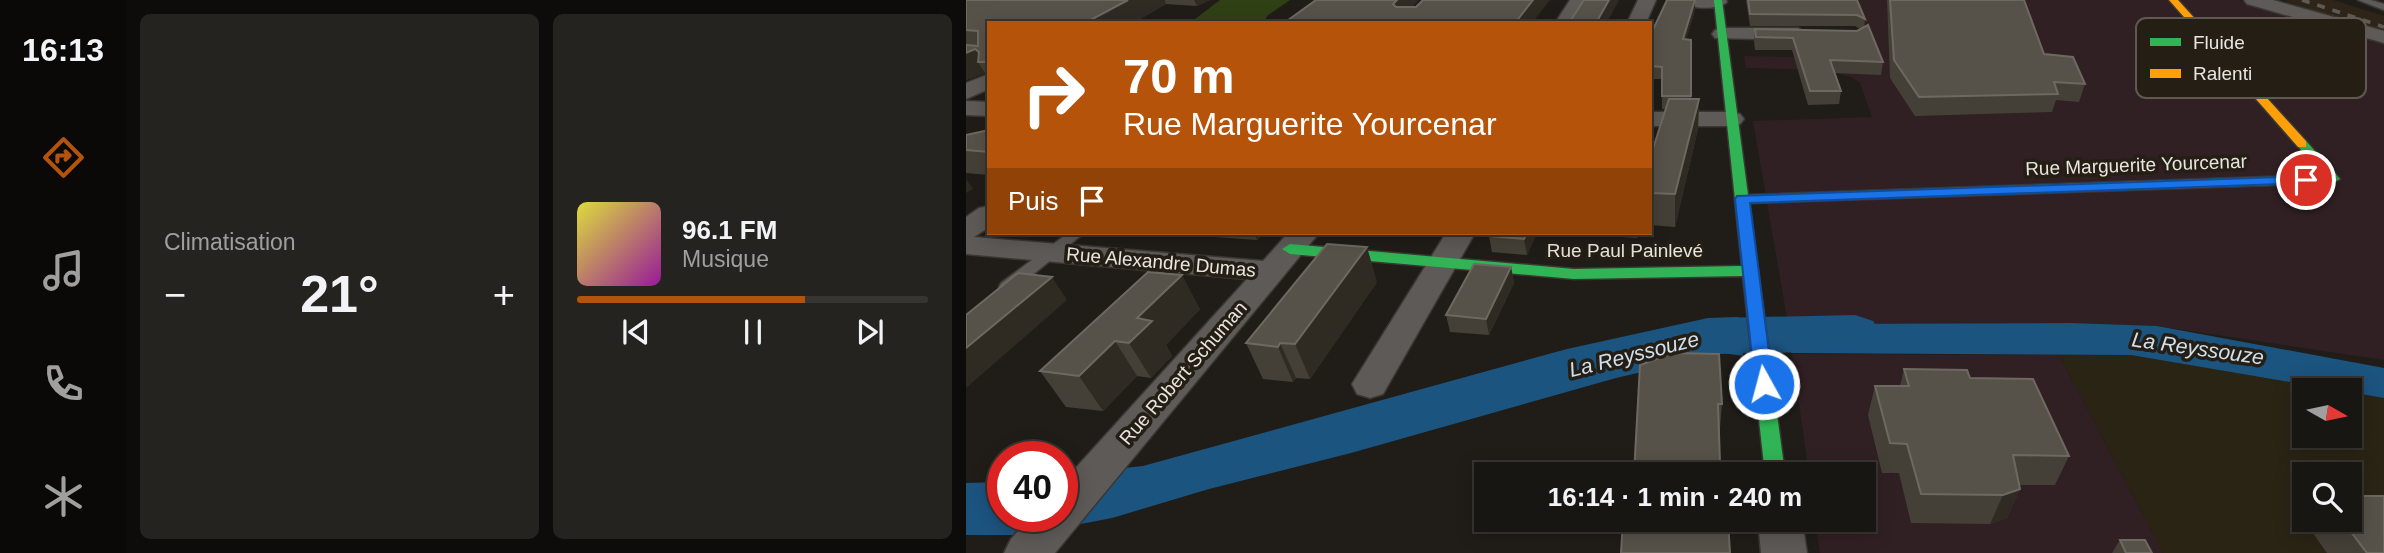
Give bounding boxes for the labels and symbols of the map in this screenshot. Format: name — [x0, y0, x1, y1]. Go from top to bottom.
legend — [2136, 18, 2366, 98]
text: Fluide — [2193, 32, 2245, 53]
text: Ralenti — [2193, 63, 2252, 84]
pin — [2276, 150, 2336, 210]
street label: Rue Marguerite Yourcenar — [2025, 151, 2248, 179]
street label: Rue Paul Painlevé — [1547, 240, 1703, 261]
street label: Rue Alexandre Dumas — [1065, 243, 1257, 281]
street label: Rue Robert Schuman — [1115, 297, 1251, 449]
water label: La Reyssouze — [1567, 327, 1701, 381]
water label: La Reyssouze — [2131, 327, 2265, 369]
position arrow — [1727, 347, 1801, 421]
north arrow — [2292, 378, 2362, 448]
speed limit sign: 40 — [987, 441, 1078, 532]

